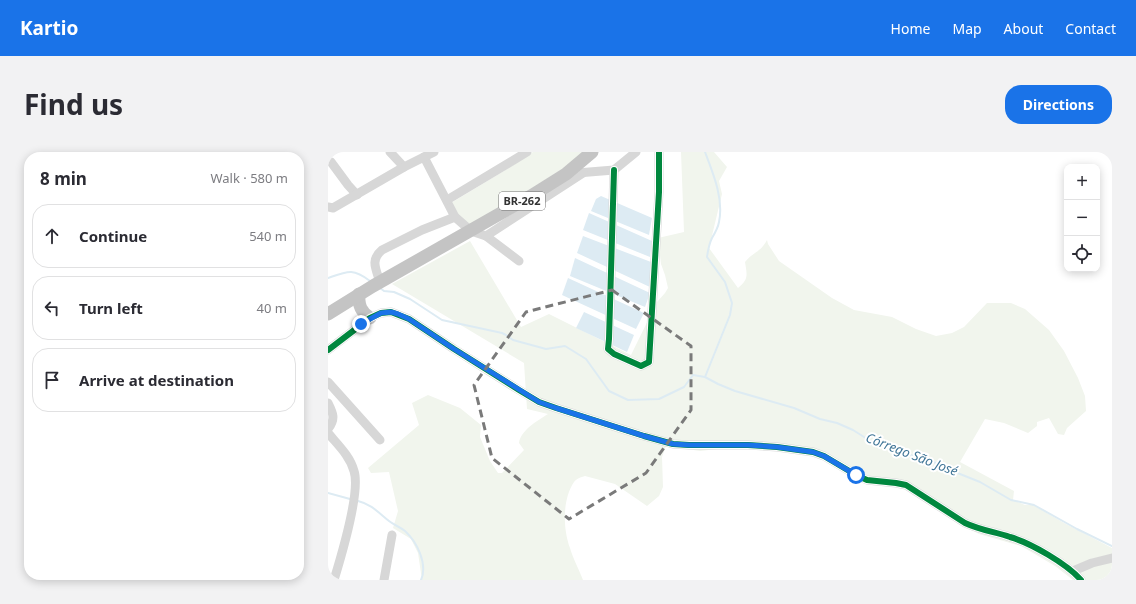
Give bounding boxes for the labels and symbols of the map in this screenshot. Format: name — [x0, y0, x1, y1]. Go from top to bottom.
road number: BR-262 — [499, 192, 545, 210]
route end — [352, 315, 370, 333]
water label: Córrego São José — [863, 428, 961, 480]
route start — [847, 466, 865, 484]

